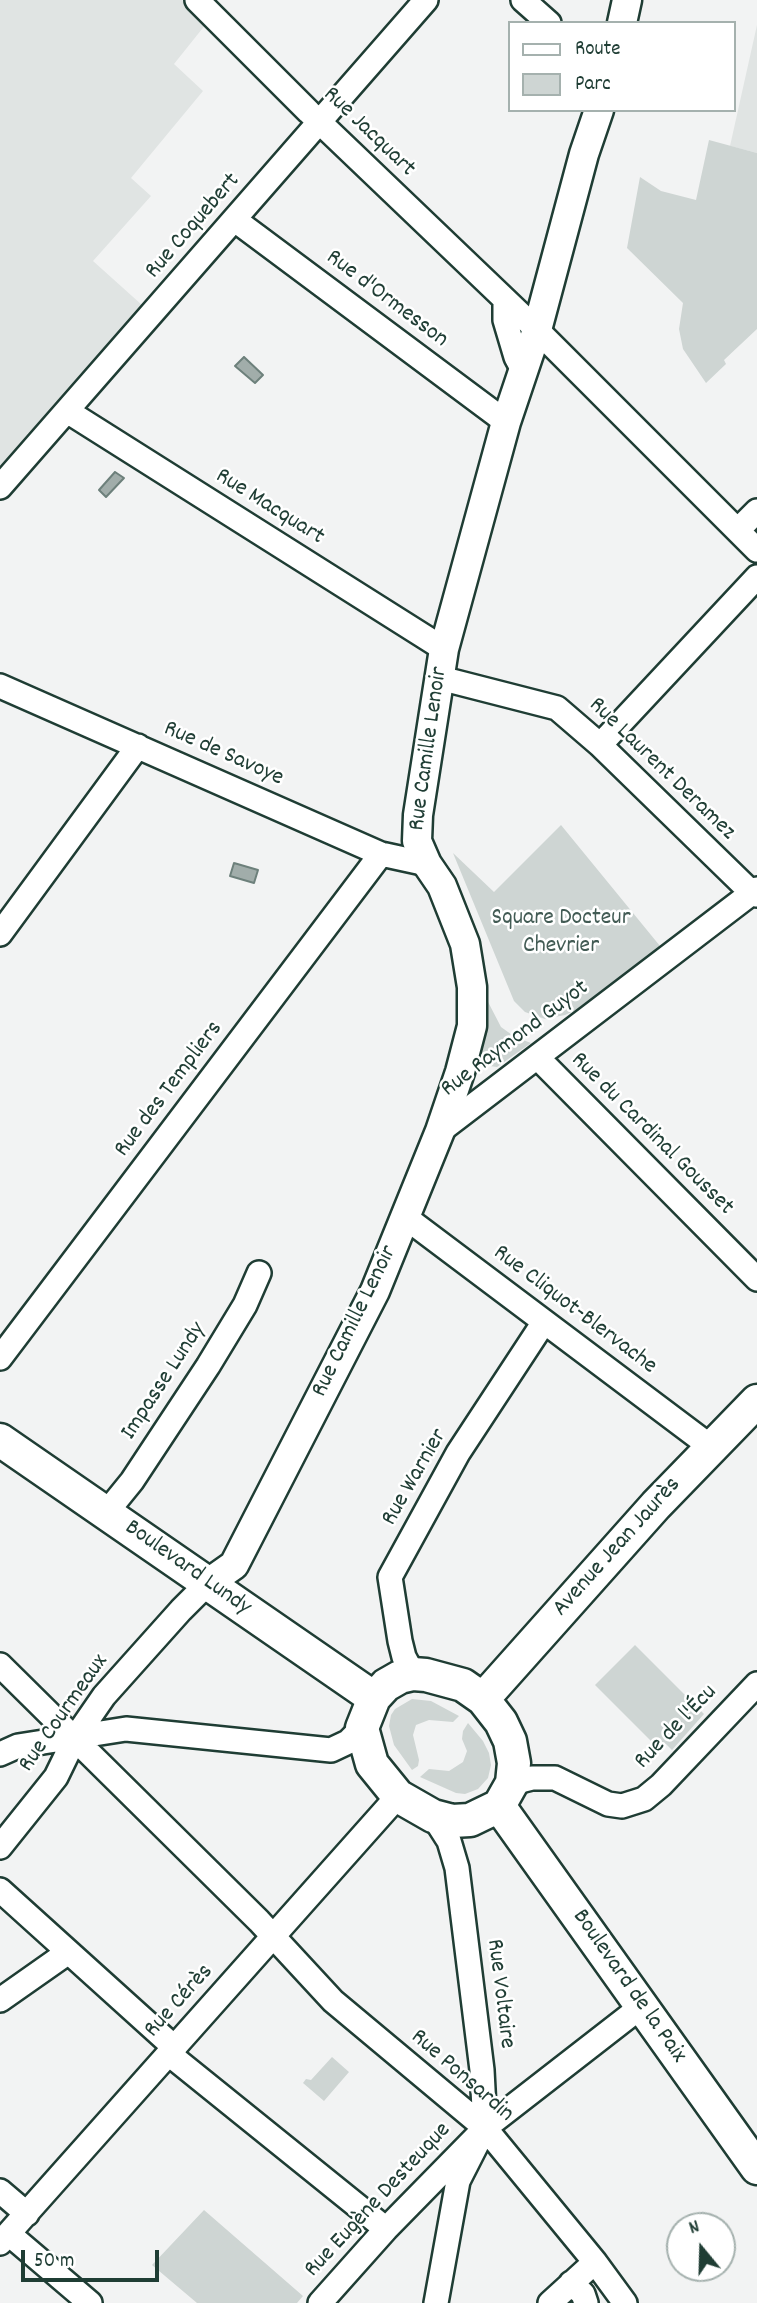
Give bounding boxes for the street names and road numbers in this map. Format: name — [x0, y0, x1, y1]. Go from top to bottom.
street label: Rue Jacquart — [316, 82, 420, 184]
street label: Rue Coquebert — [140, 168, 248, 286]
street label: Rue d'Ormesson — [319, 245, 453, 355]
street label: Rue Macquart — [209, 463, 329, 553]
street label: Rue Camille Lenoir — [404, 665, 456, 833]
street label: Rue Laurent Deramez — [581, 692, 741, 848]
street label: Rue de Savoye — [159, 716, 287, 794]
street label: Rue Raymond Guyot — [436, 975, 596, 1105]
street label: Rue des Templiers — [109, 1016, 231, 1164]
street label: Rue du Cardinal Gousset — [563, 1047, 739, 1223]
street label: Rue Cliquot-Blervache — [486, 1240, 662, 1382]
street label: Rue Camille Lenoir — [307, 1242, 405, 1402]
street label: Impasse Lundy — [116, 1318, 214, 1446]
street label: Rue Warnier — [377, 1424, 455, 1532]
street label: Avenue Jean Jaurès — [548, 1472, 688, 1624]
street label: Boulevard Lundy — [118, 1515, 256, 1623]
street label: Rue Courmeaux — [14, 1649, 116, 1779]
street label: Rue de l'Écu — [630, 1680, 724, 1776]
street label: Boulevard de la Paix — [564, 1905, 692, 2069]
street label: Rue Voltaire — [478, 1938, 520, 2050]
street label: Rue Cérès — [139, 1959, 221, 2045]
street label: Rue Ponsardin — [403, 2024, 519, 2130]
street label: Rue Eugène Desteuque — [300, 2117, 458, 2285]

